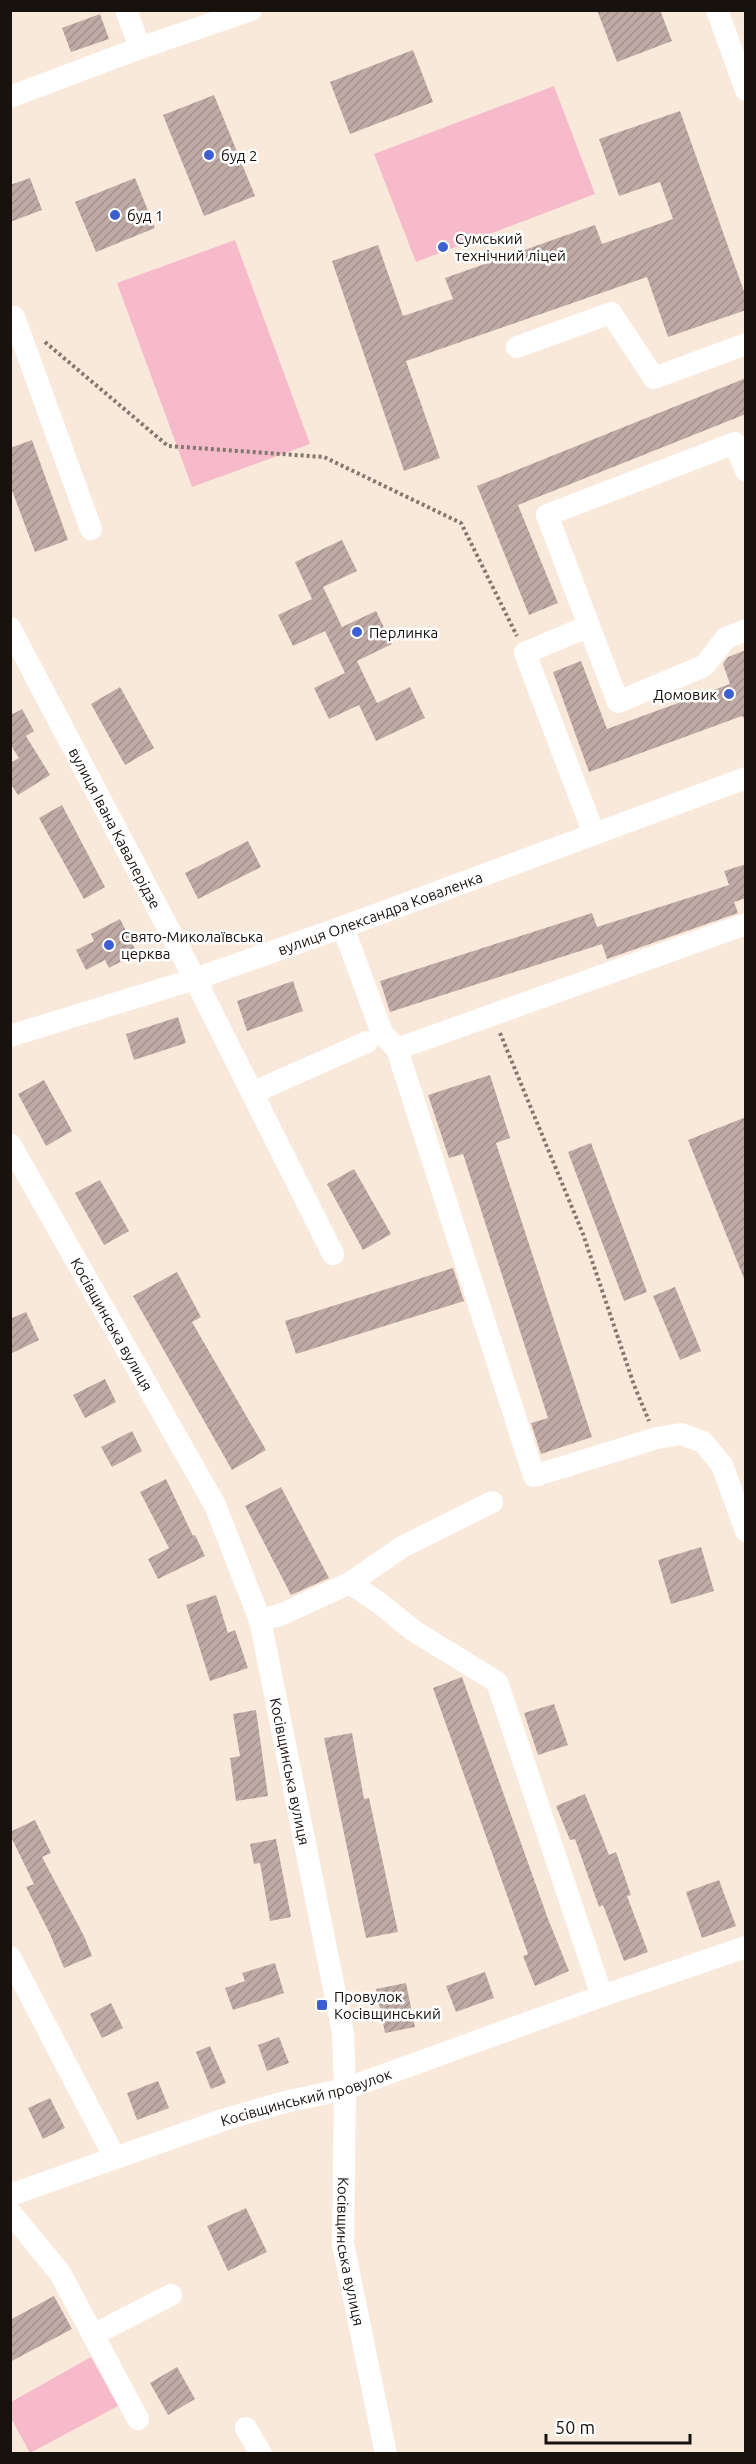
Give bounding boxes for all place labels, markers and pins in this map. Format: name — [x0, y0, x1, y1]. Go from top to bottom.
place label: буд 2 — [221, 147, 257, 164]
marker: буд 2 — [202, 148, 216, 162]
place label: буд 1 — [127, 207, 163, 224]
marker: буд 1 — [108, 208, 122, 222]
place label: Сумський технічний ліцей — [455, 230, 566, 264]
marker: Сумський технічний ліцей — [436, 240, 450, 254]
place label: Перлинка — [369, 624, 438, 641]
marker: Перлинка — [350, 625, 364, 639]
place label: Домовик — [653, 686, 717, 703]
marker: Домовик — [722, 687, 736, 701]
place label: Свято-Миколаївська церква — [121, 928, 263, 962]
marker: Свято-Миколаївська церква — [102, 938, 116, 952]
place label: Провулок Косівщинський — [334, 1988, 441, 2022]
marker: Провулок Косівщинський — [315, 1998, 329, 2012]

